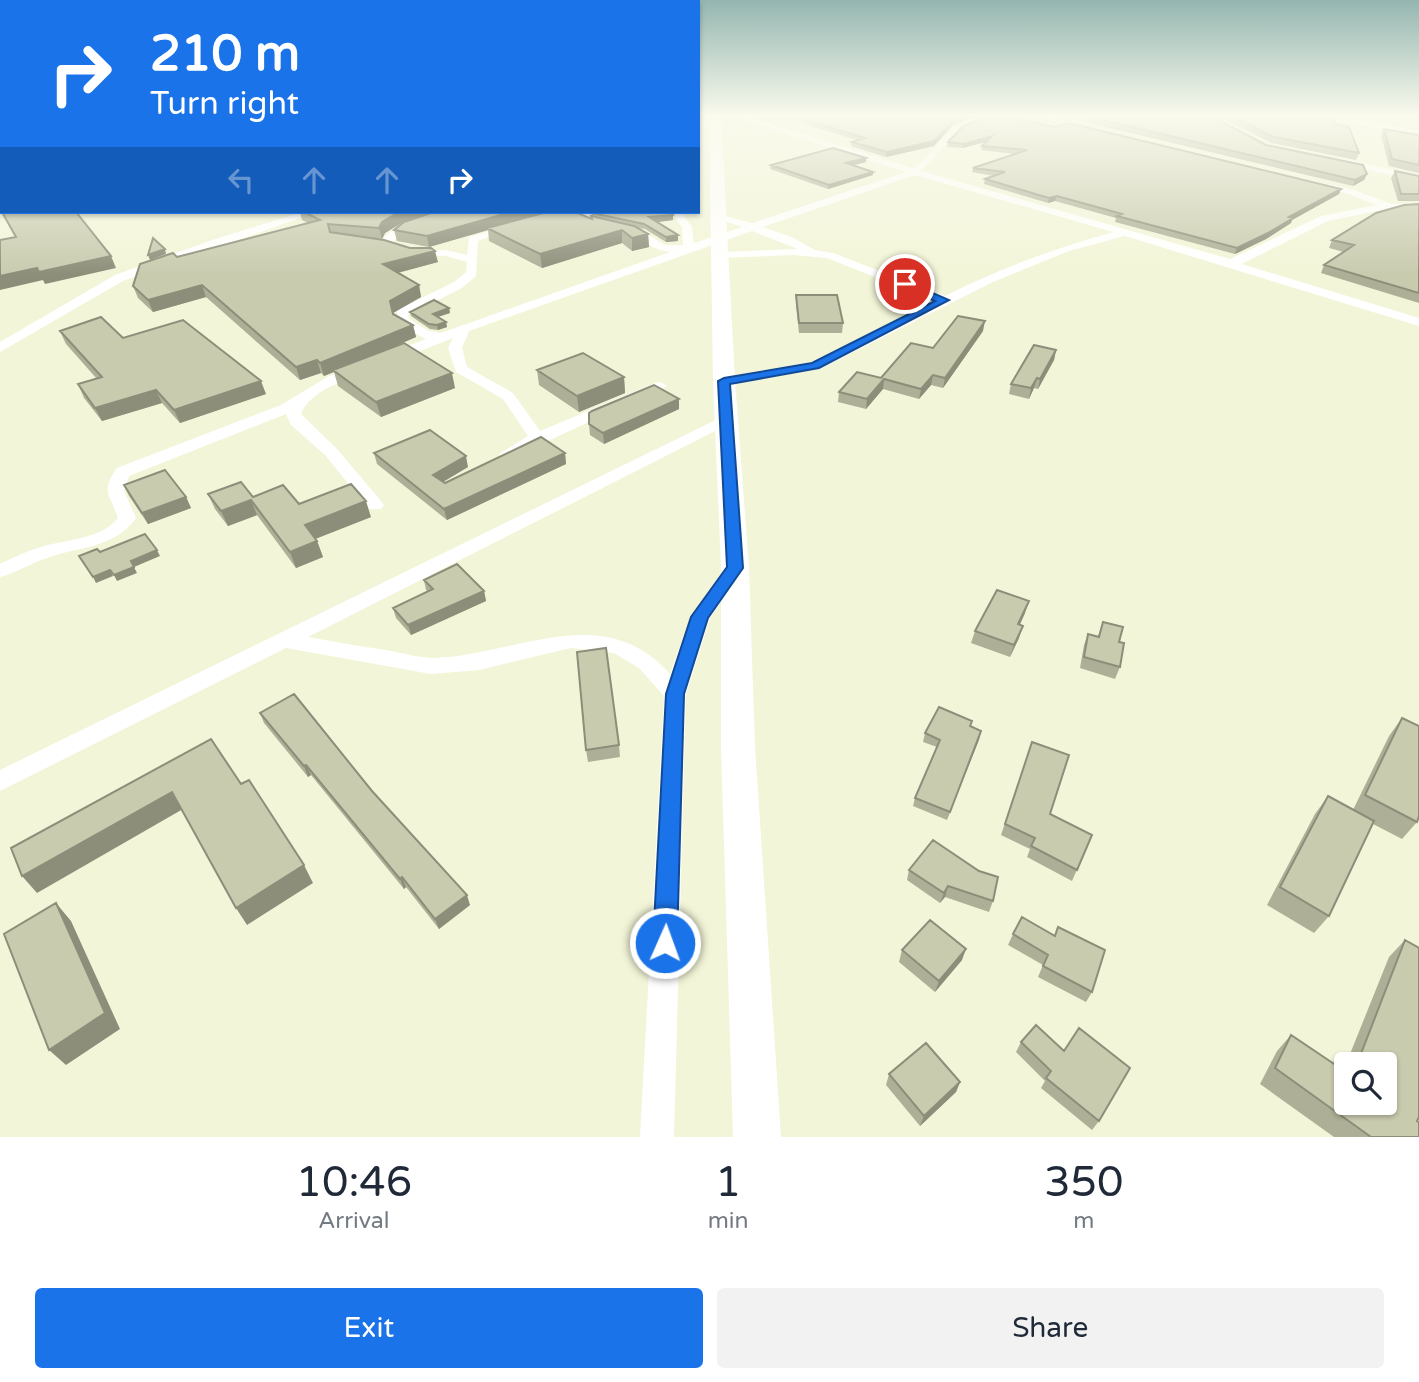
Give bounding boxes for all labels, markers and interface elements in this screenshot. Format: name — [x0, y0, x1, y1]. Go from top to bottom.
text: 210 m — [150, 25, 300, 84]
icon: right — [35, 28, 126, 119]
text: Turn right — [150, 85, 299, 123]
icon: left — [222, 161, 260, 199]
icon: ahead — [295, 161, 333, 199]
icon: ahead — [368, 161, 406, 199]
icon: right — [441, 161, 479, 199]
pin — [875, 254, 935, 314]
icon: arrive — [886, 265, 924, 303]
position arrow — [628, 906, 702, 980]
map controls — [1334, 1052, 1397, 1115]
button: search — [1334, 1052, 1397, 1115]
text: 10:46 — [296, 1157, 412, 1208]
text: 1 — [715, 1157, 741, 1208]
text: 350 — [1044, 1157, 1123, 1208]
text: Arrival — [318, 1207, 389, 1235]
text: min — [708, 1207, 749, 1235]
text: m — [1073, 1207, 1094, 1235]
button: Exit — [35, 1288, 703, 1368]
button: Share — [717, 1288, 1384, 1368]

